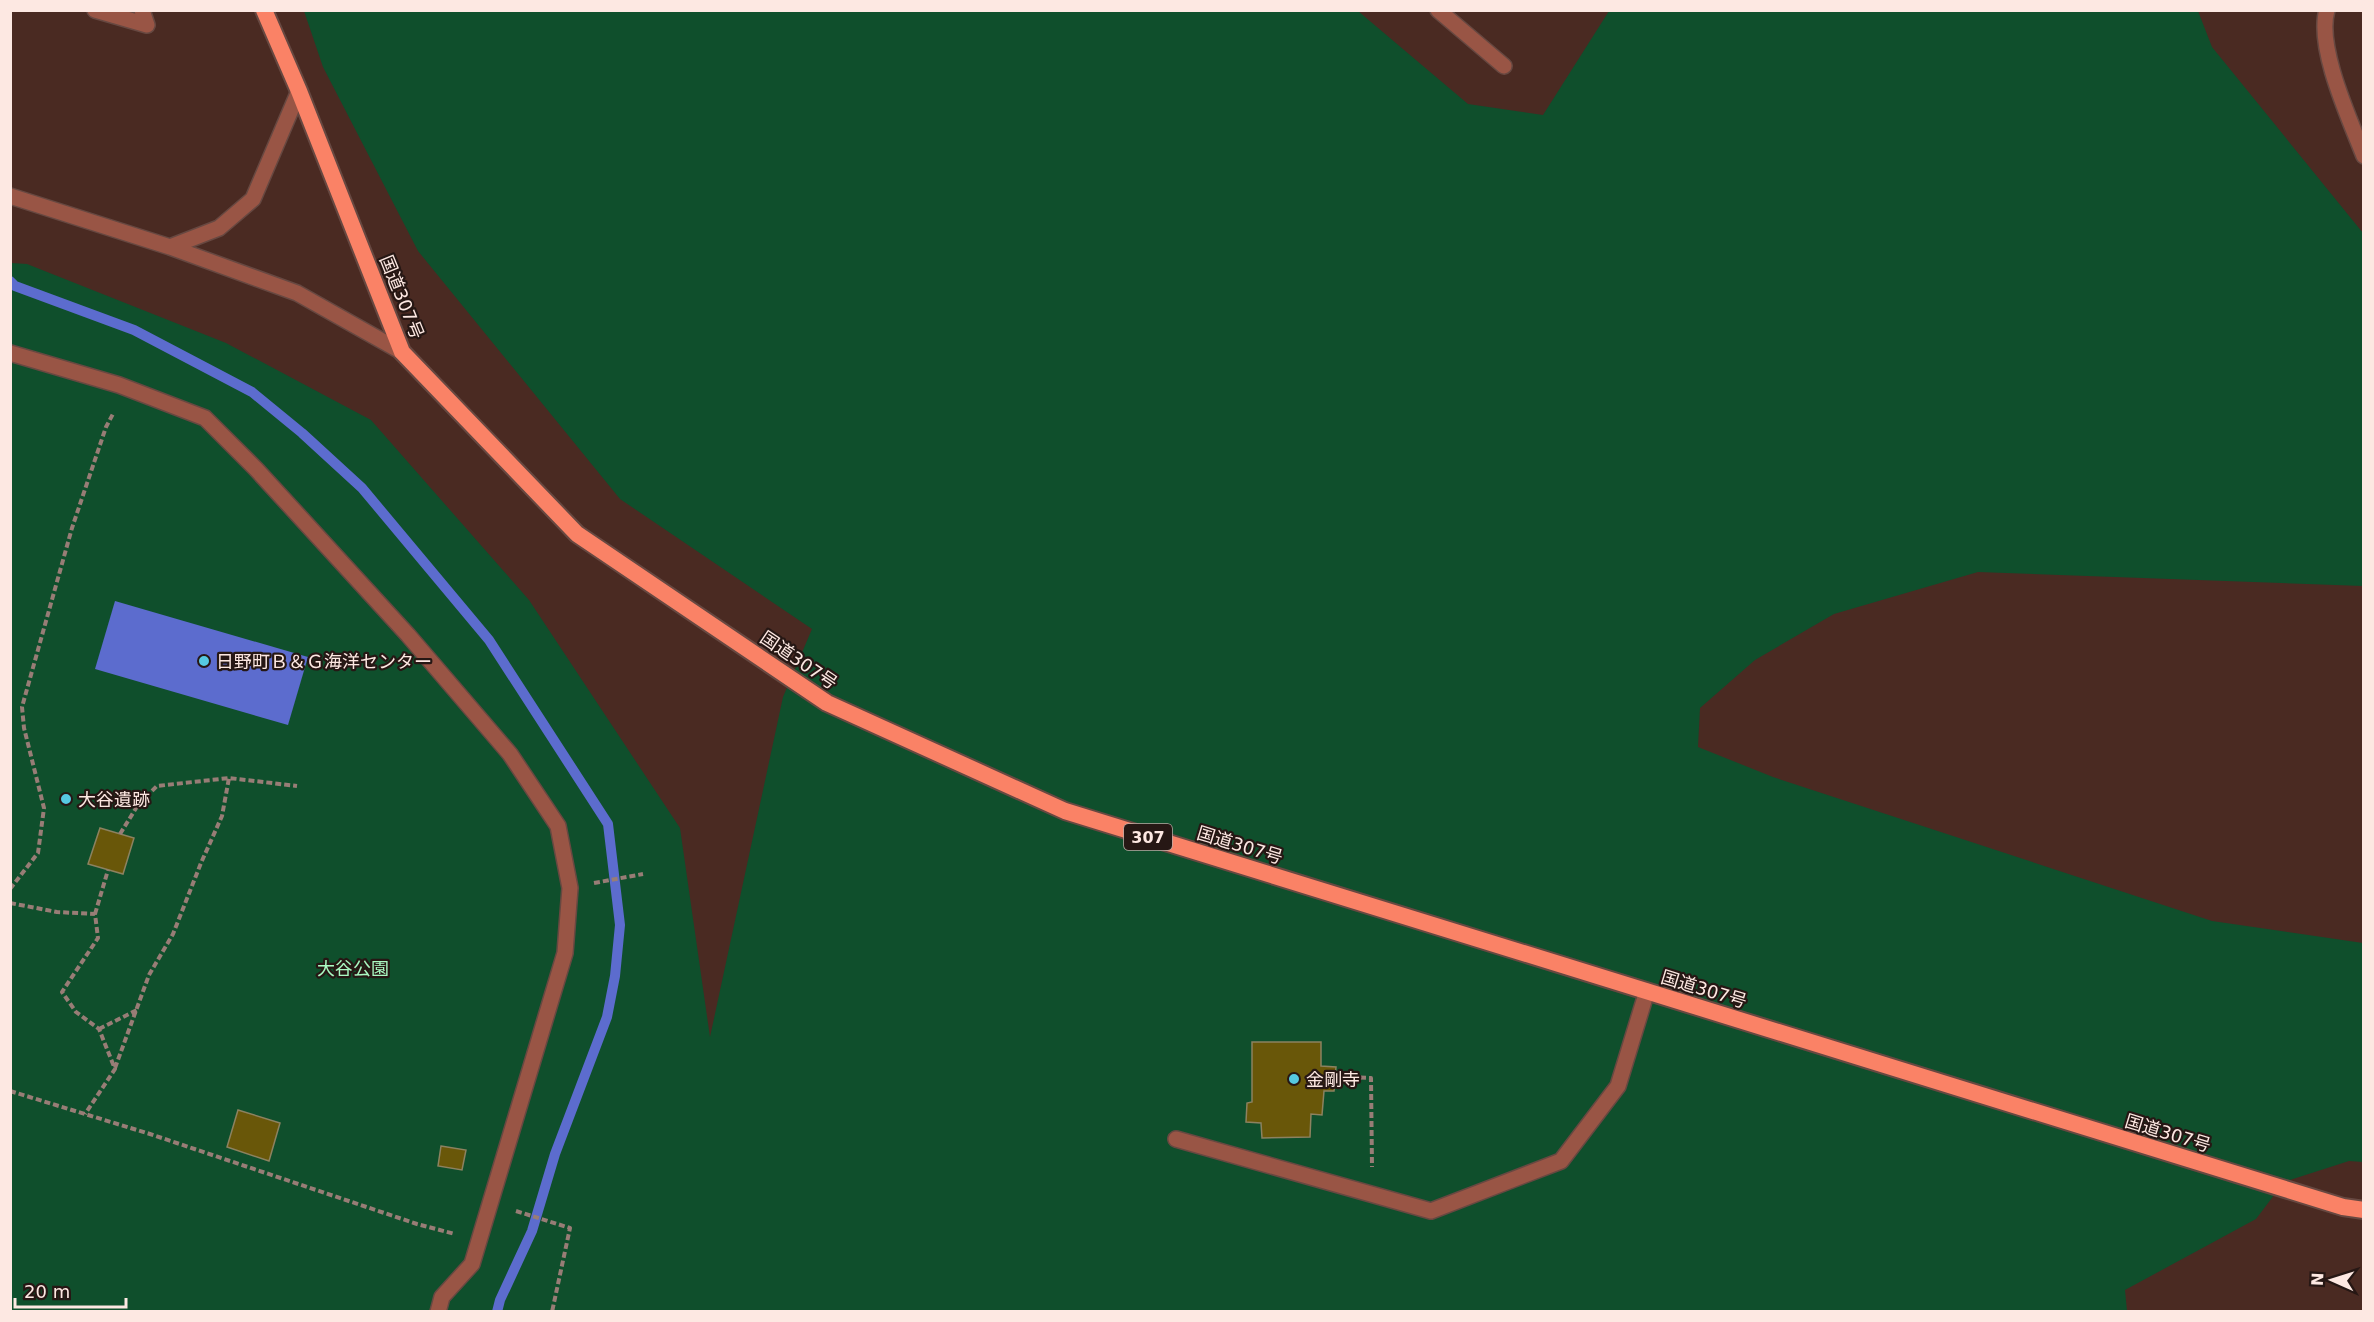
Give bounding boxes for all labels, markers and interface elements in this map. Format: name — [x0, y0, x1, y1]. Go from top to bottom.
street label: 国道307号 — [376, 252, 428, 342]
street label: 国道307号 — [757, 627, 841, 693]
place label: 日野町Ｂ＆Ｇ海洋センター — [216, 651, 432, 672]
marker: 日野町Ｂ＆Ｇ海洋センター — [197, 654, 211, 668]
place label: 大谷遺跡 — [78, 789, 150, 810]
marker: 大谷遺跡 — [59, 792, 73, 806]
street label: 国道307号 — [1195, 822, 1285, 868]
road number: 307 — [1124, 824, 1172, 850]
park label: 大谷公園 — [317, 958, 389, 979]
street label: 国道307号 — [1659, 966, 1749, 1012]
place label: 金剛寺 — [1306, 1069, 1360, 1090]
marker: 金剛寺 — [1287, 1072, 1301, 1086]
street label: 国道307号 — [2123, 1110, 2213, 1156]
north arrow — [2302, 1250, 2362, 1310]
scale bar — [15, 1271, 126, 1309]
text: N — [2308, 1272, 2327, 1286]
text: 20 m — [24, 1281, 70, 1302]

